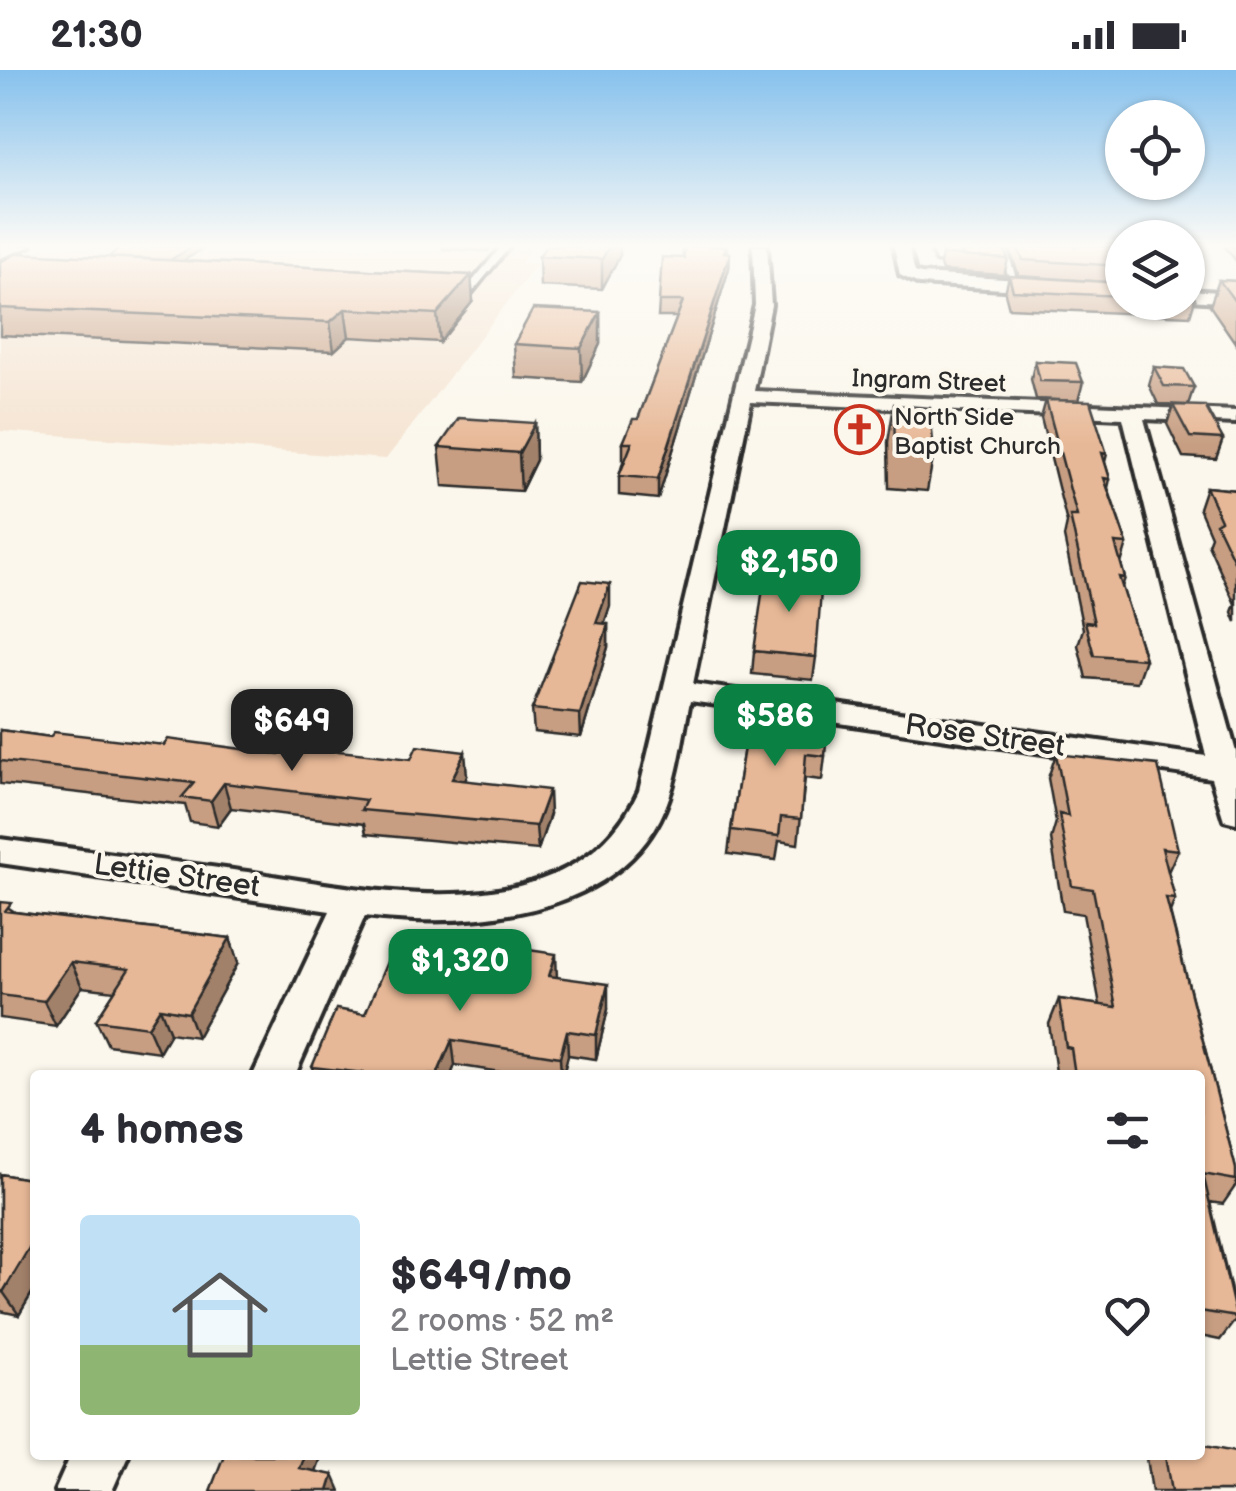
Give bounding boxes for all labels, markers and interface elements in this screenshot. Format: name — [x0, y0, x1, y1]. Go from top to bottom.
text: 21:30 — [50, 13, 143, 58]
map controls — [1105, 100, 1205, 320]
button: locate — [1105, 100, 1205, 200]
button: layers — [1105, 220, 1205, 320]
street label: Ingram Street — [851, 363, 1007, 400]
place label: North Side Baptist Church — [894, 402, 1061, 462]
church icon: North Side Baptist Church — [833, 404, 885, 456]
pin: $2,150 — [708, 530, 870, 615]
text: $2,150 — [739, 543, 839, 582]
pin: $586 — [716, 684, 834, 769]
pin: $649 — [233, 689, 351, 774]
text: $586 — [736, 697, 814, 736]
text: $649 — [253, 702, 331, 741]
street label: Rose Street — [903, 707, 1067, 765]
street label: Lettie Street — [92, 847, 262, 905]
pin: $1,320 — [379, 929, 541, 1014]
text: $1,320 — [411, 942, 509, 981]
icon: filters — [1100, 1103, 1155, 1158]
text: 4 homes — [80, 1105, 244, 1156]
text: $649/mo — [390, 1251, 572, 1302]
icon: home — [160, 1255, 280, 1375]
icon: heart — [1100, 1288, 1155, 1343]
text: 2 rooms · 52 m² — [390, 1302, 614, 1341]
text: Lettie Street — [390, 1341, 568, 1380]

